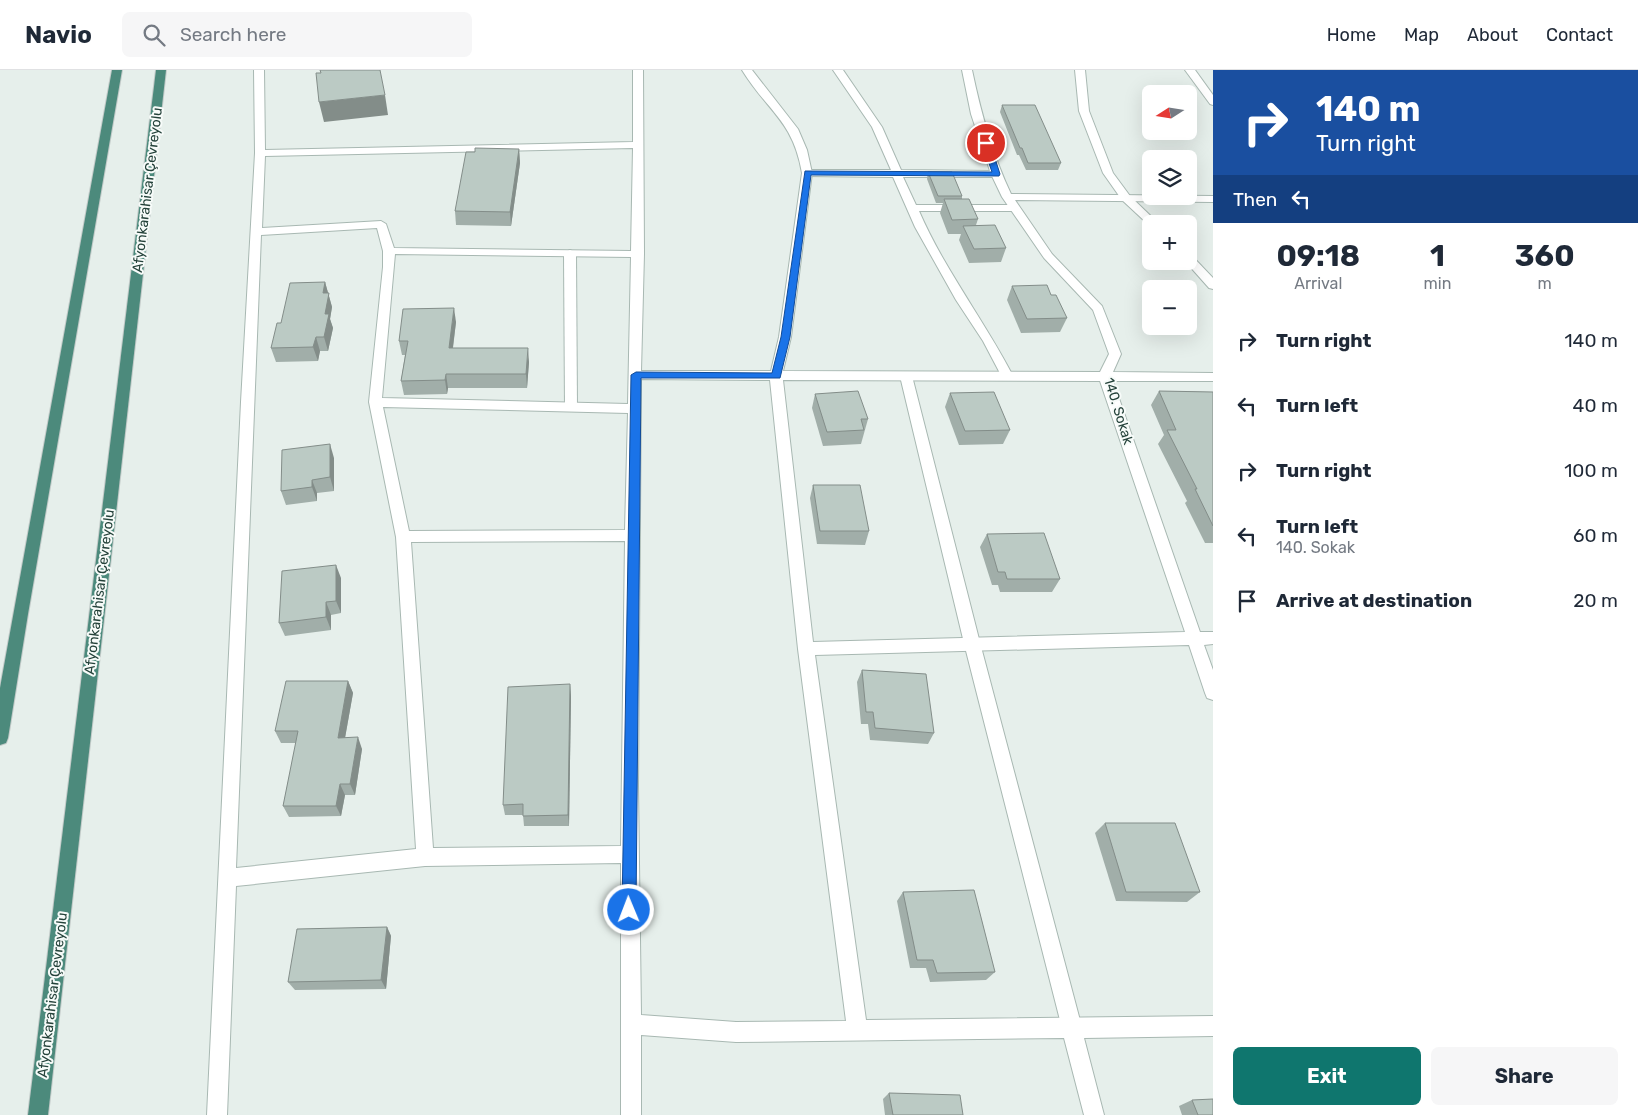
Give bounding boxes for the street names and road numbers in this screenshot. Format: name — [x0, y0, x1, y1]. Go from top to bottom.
street label: Afyonkarahisar Çevreyolu — [129, 107, 166, 274]
street label: 140. Sokak — [1100, 376, 1137, 447]
street label: Afyonkarahisar Çevreyolu — [81, 509, 118, 676]
street label: Afyonkarahisar Çevreyolu — [34, 912, 71, 1079]

